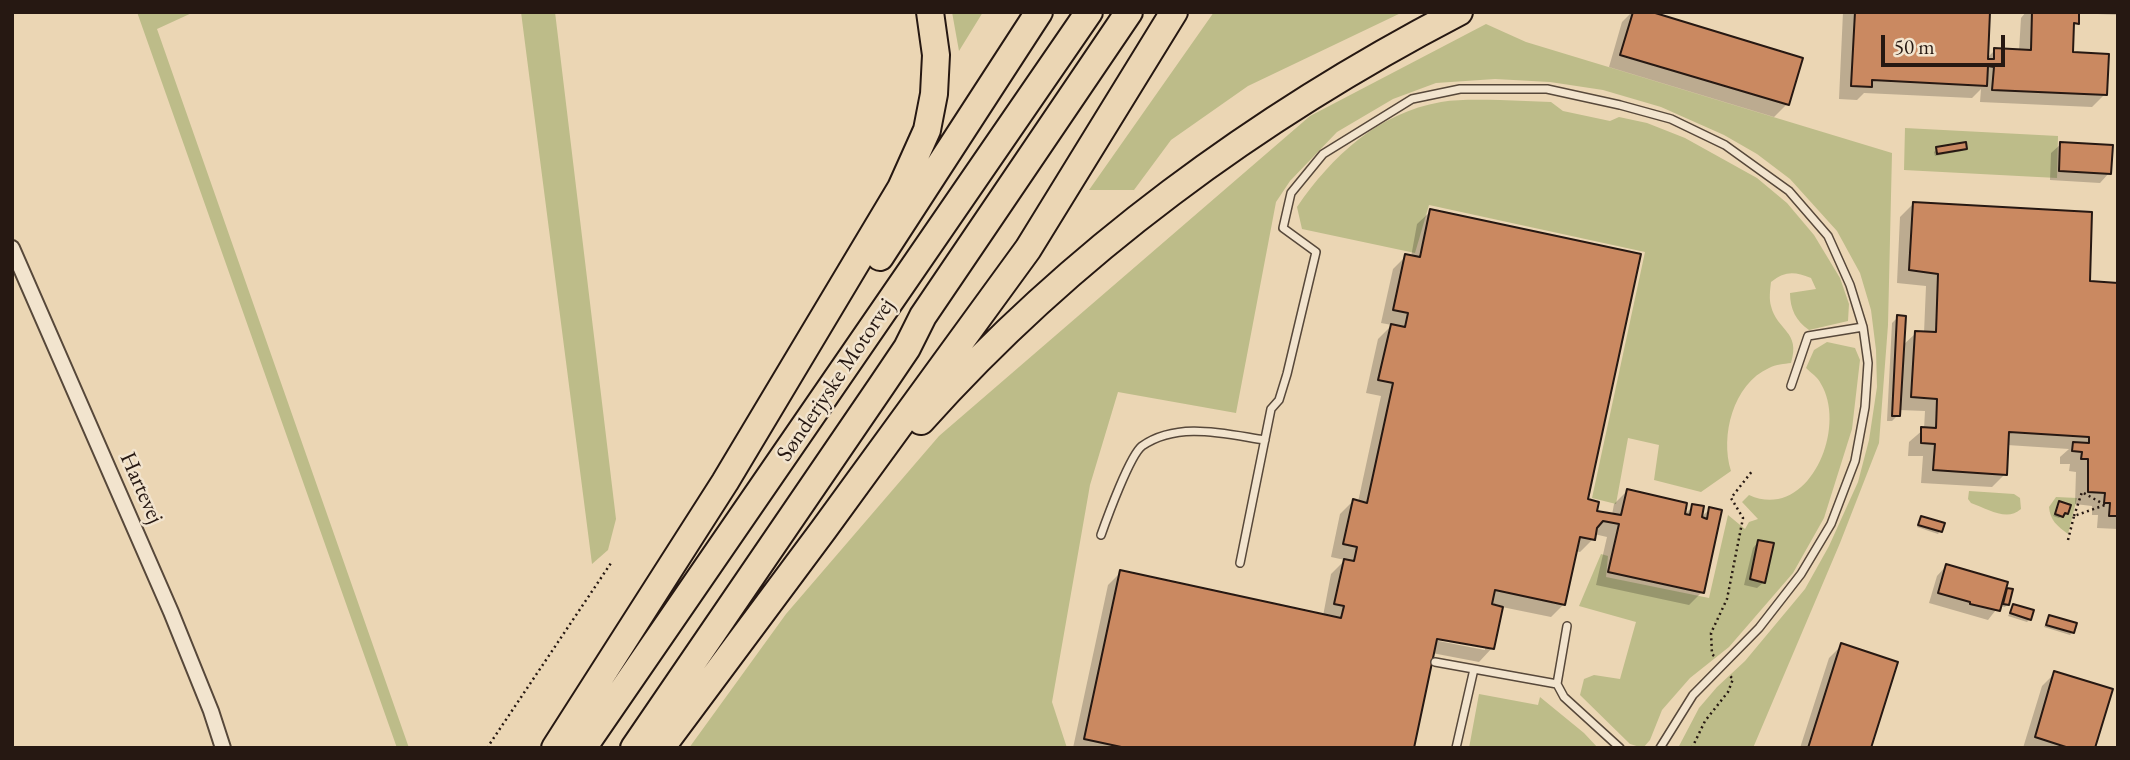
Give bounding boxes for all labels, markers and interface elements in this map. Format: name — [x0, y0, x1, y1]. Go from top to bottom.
scale bar — [1885, 21, 2009, 65]
text: 50 m — [1894, 33, 1935, 60]
street label: Sønderjyske Motorvej — [771, 293, 901, 467]
street label: Hartevej — [113, 448, 169, 528]

